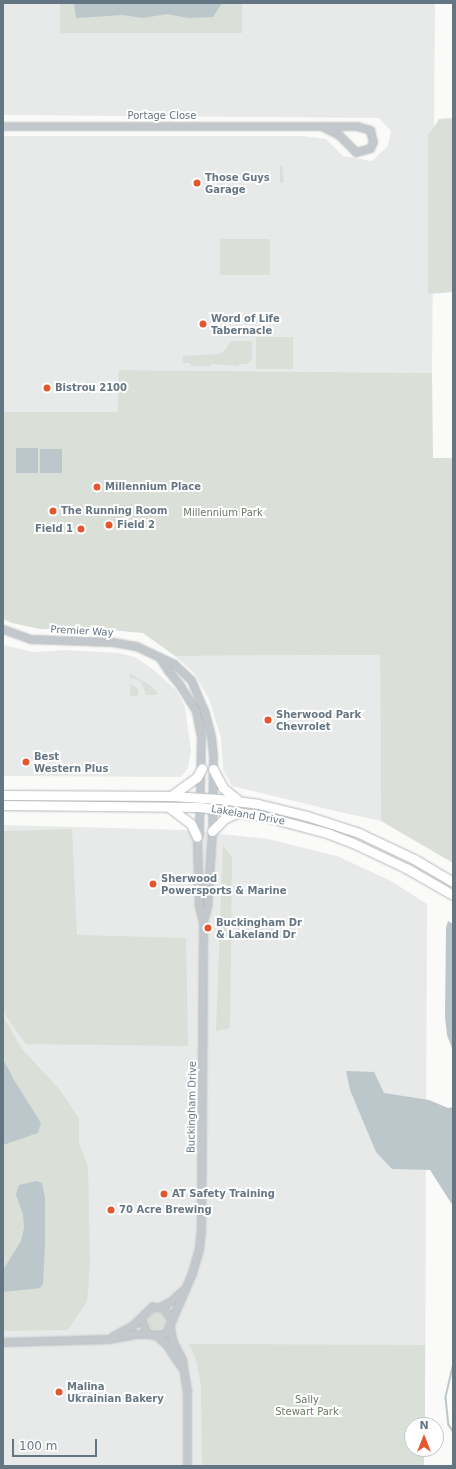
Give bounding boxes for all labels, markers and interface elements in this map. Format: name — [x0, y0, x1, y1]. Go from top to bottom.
street label: Portage Close — [128, 110, 196, 122]
place label: Those Guys Garage — [205, 171, 270, 194]
marker: Those Guys Garage — [192, 178, 202, 188]
place label: Word of Life Tabernacle — [211, 312, 280, 336]
marker: Word of Life Tabernacle — [198, 319, 208, 329]
place label: Bistrou 2100 — [55, 382, 127, 394]
marker: Bistrou 2100 — [42, 383, 52, 393]
place label: Millennium Place — [105, 481, 201, 493]
marker: Millennium Place — [92, 482, 102, 492]
place label: The Running Room — [61, 505, 167, 517]
marker: The Running Room — [48, 506, 58, 516]
park label: Millennium Park — [183, 507, 263, 519]
place label: Field 2 — [117, 519, 155, 531]
marker: Field 2 — [104, 520, 114, 530]
place label: Field 1 — [35, 523, 73, 535]
marker: Field 1 — [76, 524, 86, 534]
street label: Premier Way — [50, 623, 114, 639]
place label: Sherwood Park Chevrolet — [276, 708, 361, 732]
marker: Sherwood Park Chevrolet — [263, 715, 273, 725]
place label: Best Western Plus — [34, 750, 108, 774]
marker: Best Western Plus — [21, 757, 31, 767]
street label: Lakeland Drive — [210, 803, 286, 827]
place label: Sherwood Powersports & Marine — [161, 872, 286, 896]
marker: Sherwood Powersports & Marine — [148, 879, 158, 889]
place label: Buckingham Dr & Lakeland Dr — [216, 916, 302, 940]
marker: Buckingham Dr & Lakeland Dr — [203, 923, 213, 933]
street label: Buckingham Drive — [185, 1061, 199, 1153]
place label: AT Safety Training — [172, 1188, 275, 1200]
marker: AT Safety Training — [159, 1189, 169, 1199]
place label: 70 Acre Brewing — [119, 1204, 212, 1216]
marker: 70 Acre Brewing — [106, 1205, 116, 1215]
place label: Malina Ukrainian Bakery — [67, 1380, 164, 1404]
marker: Malina Ukrainian Bakery — [54, 1387, 64, 1397]
park label: Sally Stewart Park — [275, 1393, 339, 1416]
north arrow — [404, 1417, 444, 1457]
text: N — [419, 1419, 429, 1432]
scale bar — [14, 1431, 99, 1457]
text: 100 m — [19, 1439, 57, 1453]

